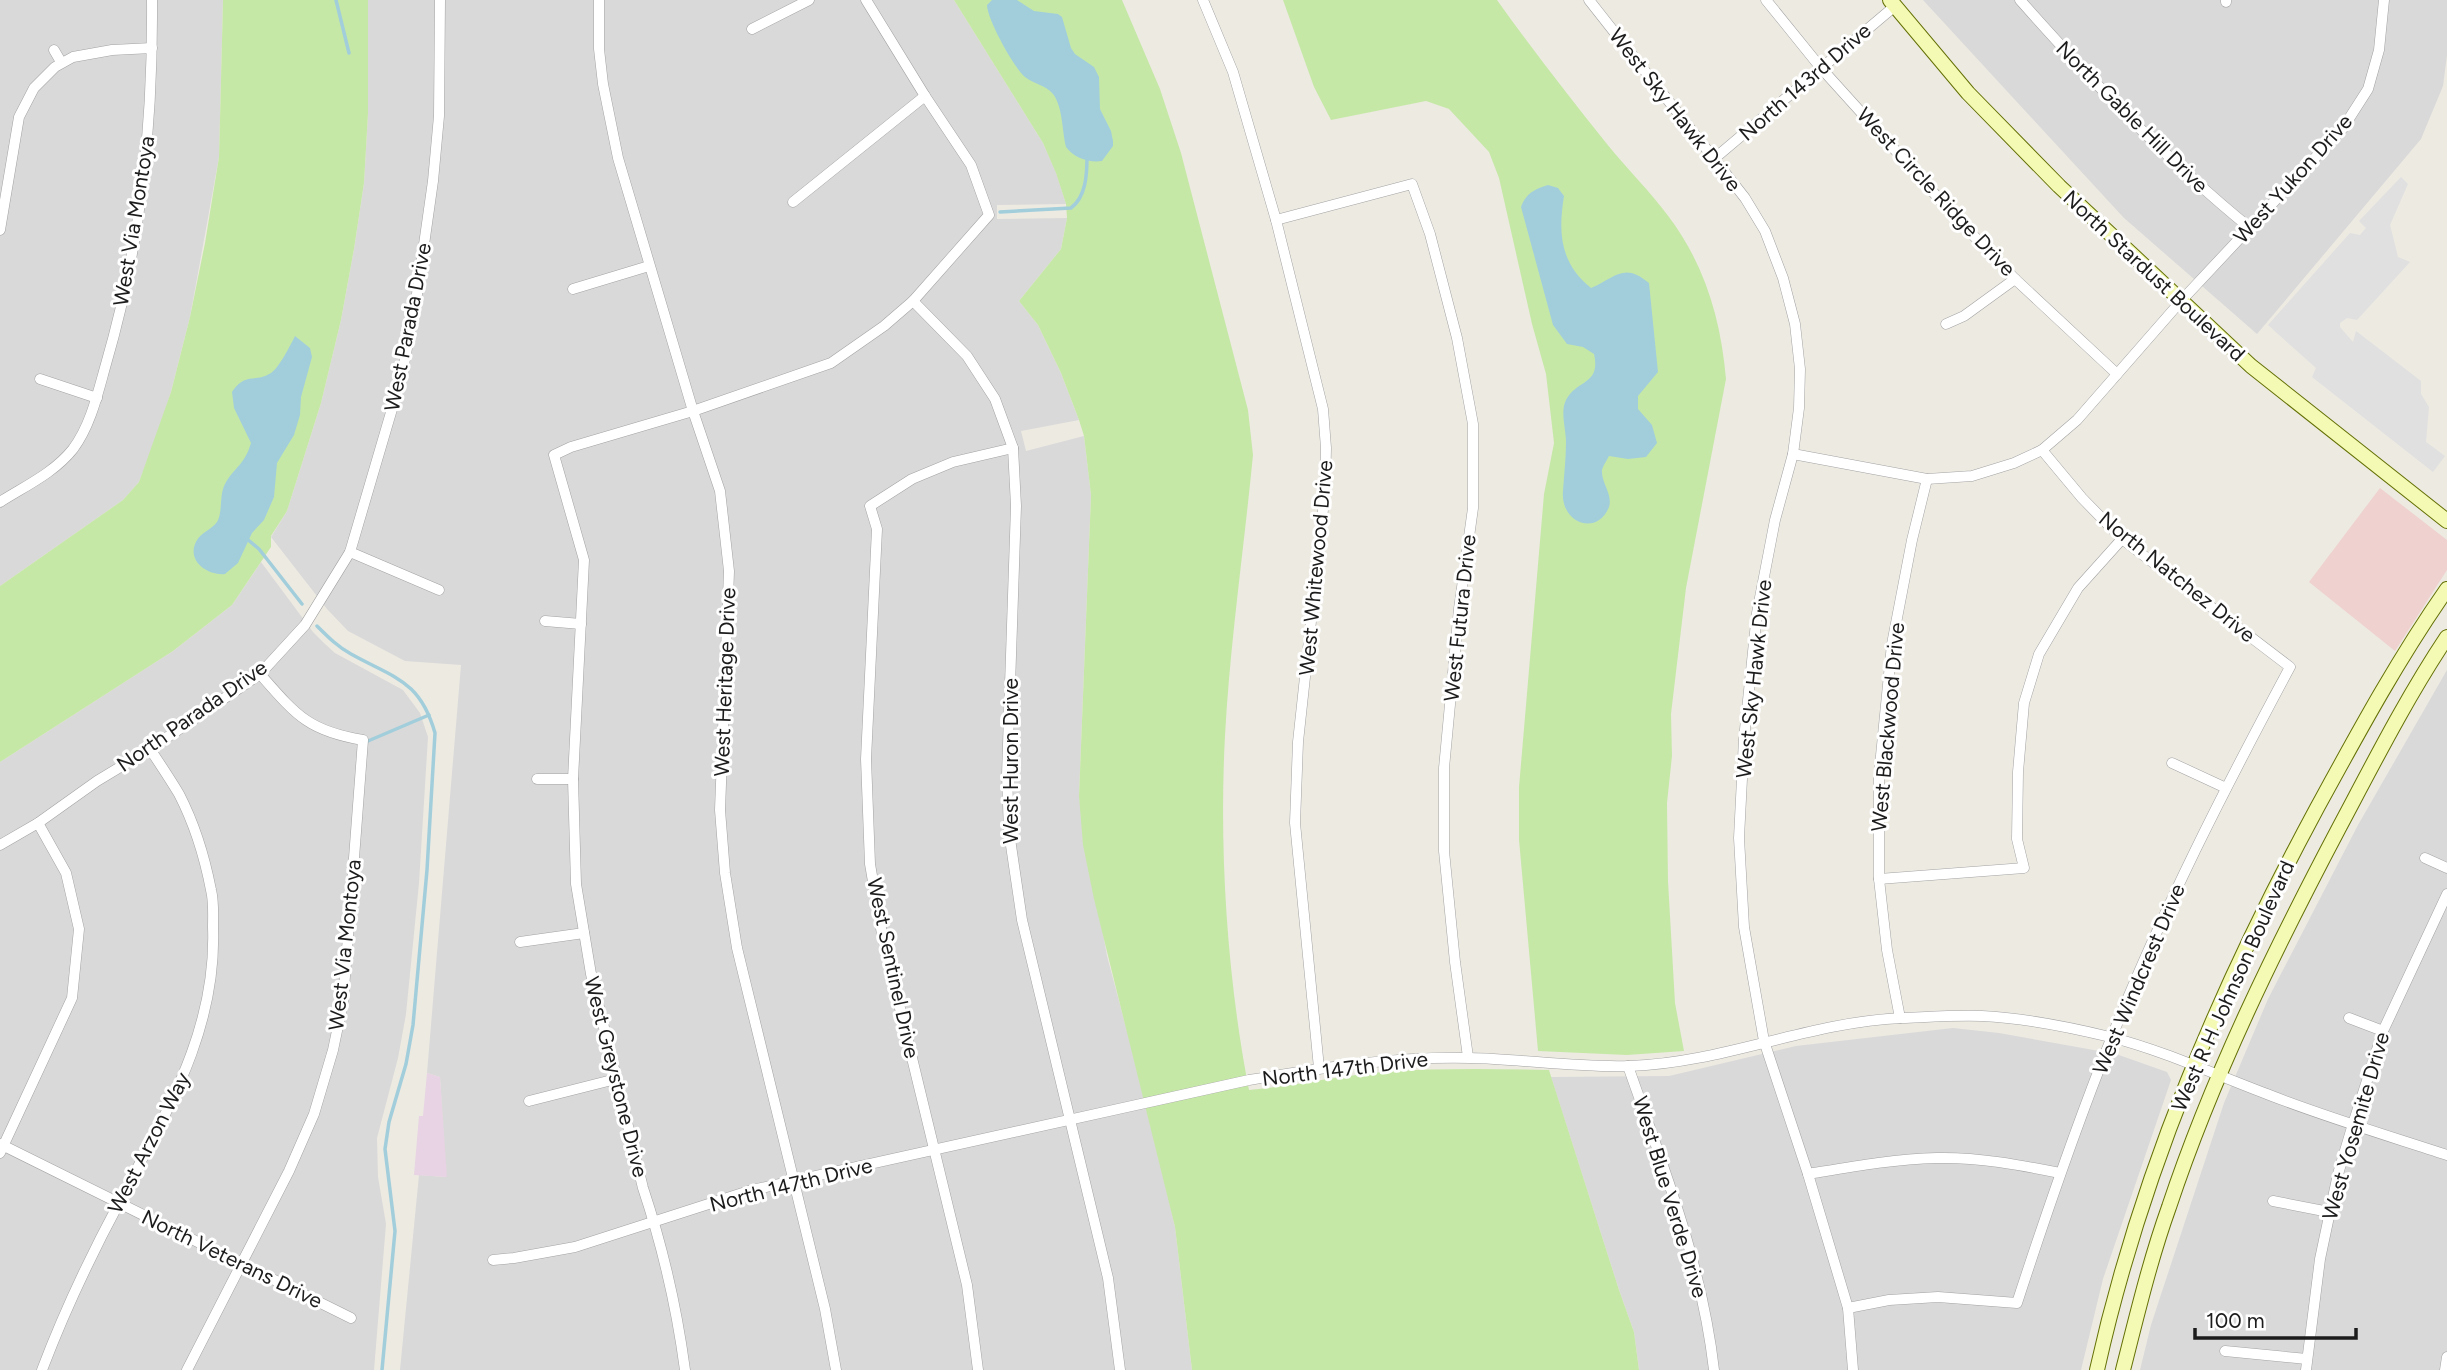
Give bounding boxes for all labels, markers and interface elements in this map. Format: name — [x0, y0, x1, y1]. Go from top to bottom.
street label: North 143rd Drive — [1734, 18, 1876, 146]
street label: West Sky Hawk Drive — [1604, 23, 1747, 196]
street label: North Gable Hill Drive — [2051, 36, 2213, 198]
street label: West Circle Ridge Drive — [1852, 102, 2021, 281]
street label: West Yukon Drive — [2228, 109, 2357, 248]
street label: West Via Montoya — [108, 134, 159, 308]
street label: North Stardust Boulevard — [2058, 185, 2250, 366]
street label: West Parada Drive — [379, 241, 436, 413]
street label: West Whitewood Drive — [1294, 459, 1337, 677]
street label: North Natchez Drive — [2094, 506, 2260, 647]
street label: West Futura Drive — [1438, 533, 1481, 703]
street label: West Sky Hawk Drive — [1731, 578, 1776, 780]
street label: West Heritage Drive — [709, 587, 740, 777]
street label: West Blackwood Drive — [1866, 621, 1909, 833]
street label: North Parada Drive — [112, 654, 272, 777]
street label: West Huron Drive — [998, 678, 1023, 844]
street label: West R H Johnson Boulevard — [2166, 857, 2299, 1115]
street label: West Via Montoya — [323, 858, 366, 1032]
street label: West Sentinel Drive — [862, 875, 925, 1061]
street label: West Windcrest Drive — [2087, 880, 2190, 1078]
street label: West Greystone Drive — [579, 974, 654, 1180]
street label: West Yosemite Drive — [2317, 1029, 2394, 1223]
street label: North 147th Drive — [1261, 1046, 1429, 1091]
street label: West Arzon Way — [102, 1068, 195, 1218]
street label: West Blue Verde Drive — [1628, 1093, 1713, 1301]
street label: North 147th Drive — [707, 1152, 875, 1217]
street label: North Veterans Drive — [138, 1204, 327, 1313]
scale bar — [2195, 1296, 2356, 1340]
text: 100 m — [2206, 1308, 2265, 1333]

